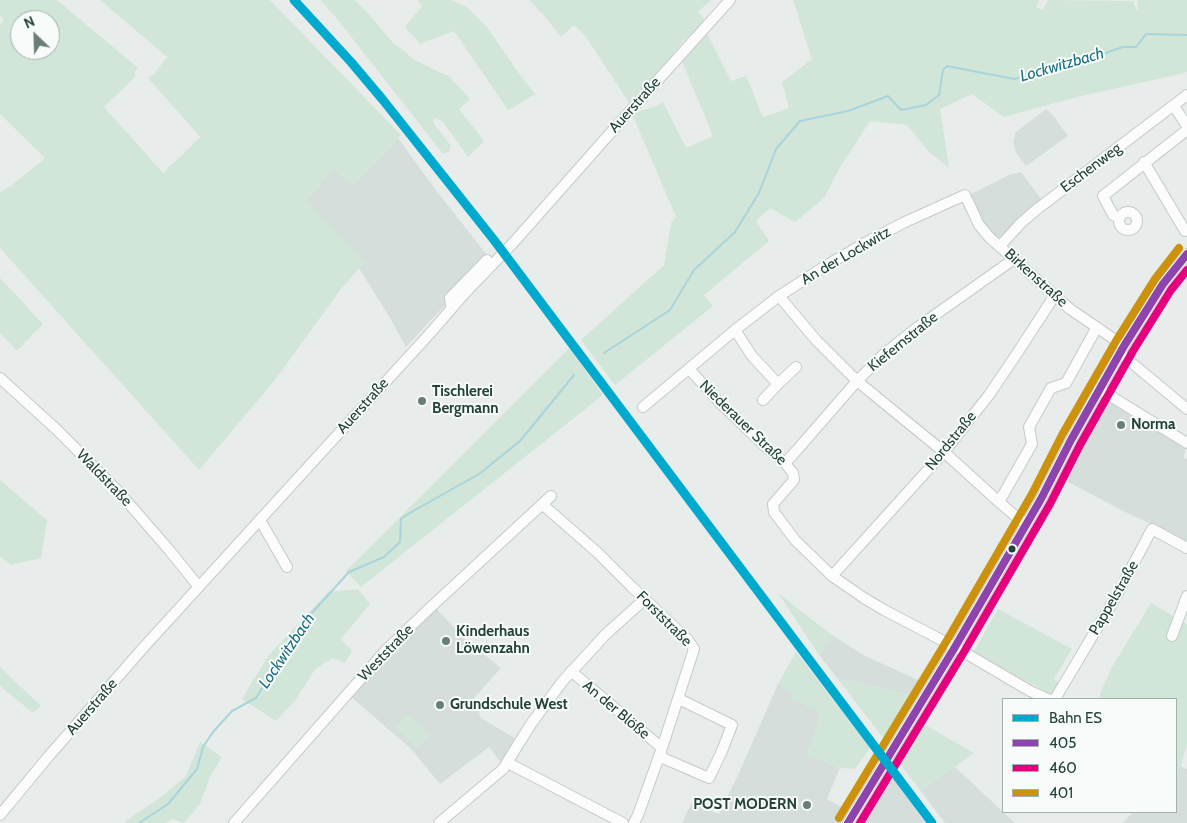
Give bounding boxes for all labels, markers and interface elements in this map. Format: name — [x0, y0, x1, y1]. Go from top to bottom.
north arrow — [10, 10, 60, 60]
text: N — [21, 12, 37, 32]
water label: Lockwitzbach — [1018, 44, 1106, 86]
street label: Auerstraße — [605, 73, 665, 137]
street label: Eschenweg — [1057, 139, 1125, 197]
street label: An der Lockwitz — [798, 223, 894, 289]
street label: Birkenstraße — [1001, 245, 1071, 311]
street label: Kiefernstraße — [864, 308, 942, 376]
street label: Auerstraße — [333, 374, 393, 438]
street label: Niederauer Straße — [696, 377, 790, 469]
place label: Tischlerei Bergmann — [432, 383, 499, 418]
marker: Tischlerei Bergmann — [416, 395, 428, 407]
street label: Nordstraße — [922, 408, 980, 474]
place label: Norma — [1131, 416, 1175, 434]
marker: Norma — [1115, 419, 1127, 431]
street label: Waldstraße — [73, 446, 135, 510]
unlabelled marker — [1007, 544, 1017, 554]
street label: Pappelstraße — [1085, 558, 1143, 638]
street label: Forststraße — [633, 588, 695, 650]
water label: Lockwitzbach — [255, 610, 319, 692]
street label: Weststraße — [355, 621, 417, 685]
place label: Kinderhaus Löwenzahn — [456, 623, 530, 658]
marker: Kinderhaus Löwenzahn — [440, 635, 452, 647]
street label: Auerstraße — [63, 675, 121, 739]
street label: An der Blöße — [579, 677, 653, 743]
place label: Grundschule West — [450, 696, 568, 714]
legend — [1002, 698, 1177, 813]
marker: Grundschule West — [434, 699, 446, 711]
text: Bahn ES — [1049, 709, 1102, 727]
text: 405 — [1049, 734, 1076, 752]
text: 460 — [1049, 759, 1077, 777]
text: 401 — [1049, 784, 1073, 802]
place label: POST MODERN — [693, 796, 797, 814]
marker: POST MODERN — [801, 799, 813, 811]

